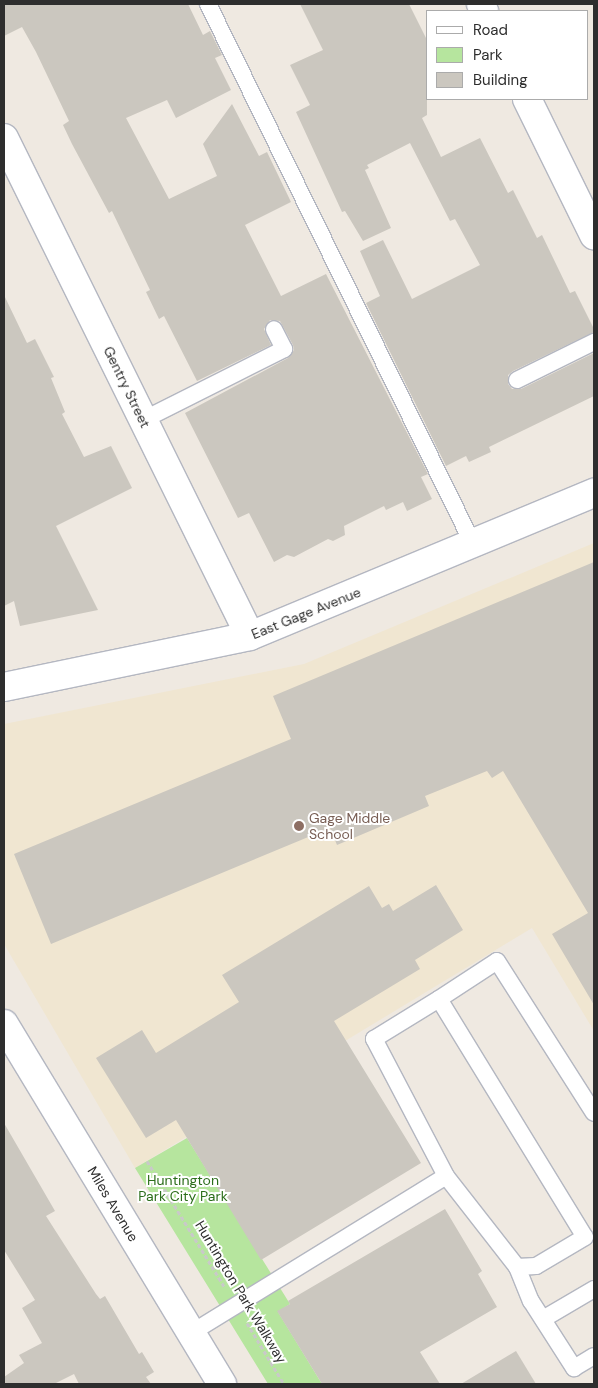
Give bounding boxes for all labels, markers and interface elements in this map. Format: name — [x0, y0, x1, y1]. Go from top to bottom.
legend — [426, 10, 588, 100]
text: Road — [473, 20, 508, 40]
text: Park — [473, 45, 503, 65]
text: Building — [473, 70, 528, 90]
street label: Gentry Street — [100, 344, 154, 430]
street label: East Gage Avenue — [249, 583, 363, 643]
place label: Gage Middle School — [309, 810, 390, 842]
marker: Gage Middle School — [293, 820, 305, 832]
street label: Miles Avenue — [84, 1163, 142, 1245]
park label: Huntington Park City Park — [138, 1172, 228, 1204]
street label: Huntington Park Walkway — [192, 1218, 290, 1366]

